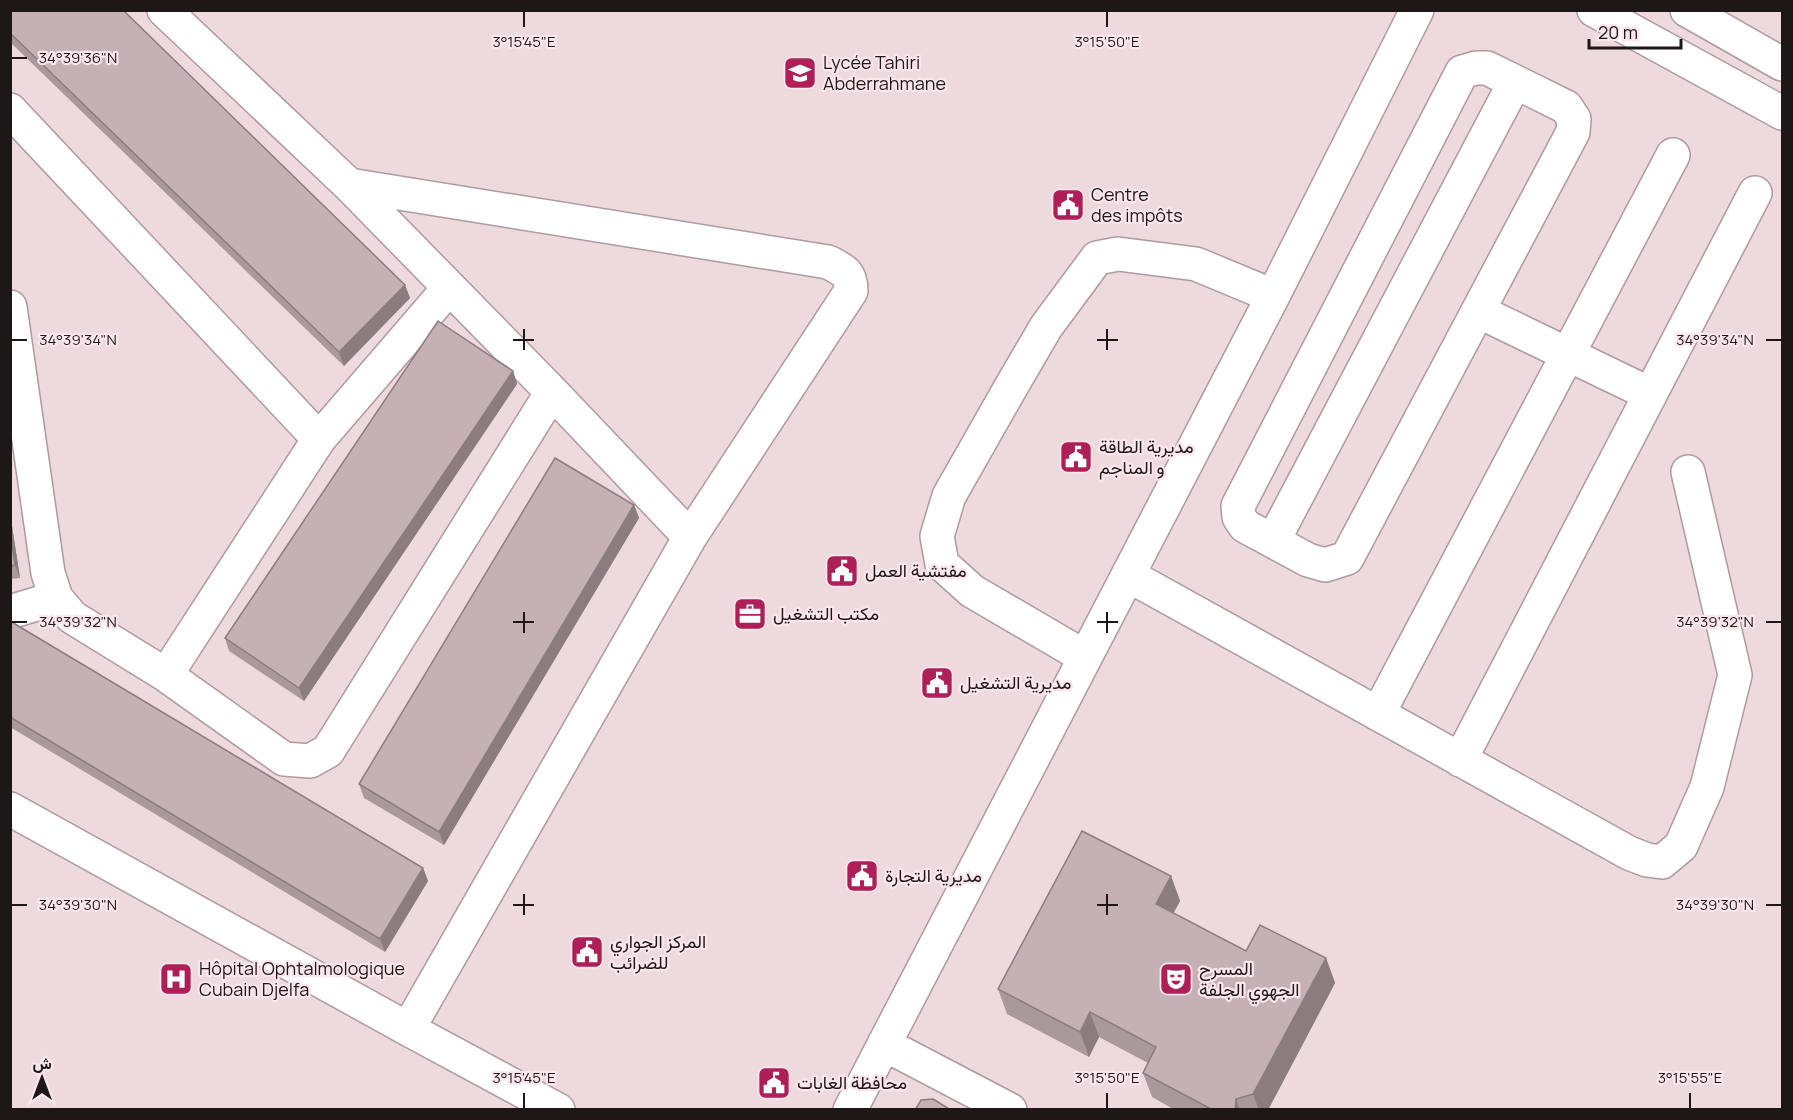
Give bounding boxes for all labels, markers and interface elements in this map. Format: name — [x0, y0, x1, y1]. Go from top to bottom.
scale bar — [1589, 12, 1680, 50]
text: 20 m — [1598, 20, 1638, 44]
text: 3°15'45"E — [493, 31, 555, 52]
text: 3°15'50"E — [1074, 31, 1140, 52]
text: 34°39'36"N — [39, 47, 117, 68]
place label: Lycée Tahiri Abderrahmane — [823, 50, 946, 95]
school or university icon: Lycée Tahiri Abderrahmane — [782, 55, 818, 91]
place label: Centre des impôts — [1091, 182, 1183, 227]
public building icon: Centre des impôts — [1050, 187, 1086, 223]
text: 34°39'34"N — [39, 329, 117, 350]
text: 34°39'34"N — [1676, 329, 1754, 350]
place label: مديرية الطاقة و المناجم — [1099, 434, 1194, 480]
public building icon: مديرية الطاقة و المناجم — [1058, 439, 1094, 475]
public building icon: مفتشية العمل — [824, 553, 860, 589]
place label: مفتشية العمل — [865, 558, 967, 582]
office icon: مكتب التشغيل — [732, 596, 768, 632]
place label: مكتب التشغيل — [773, 601, 879, 625]
text: 34°39'32"N — [39, 611, 117, 632]
text: 34°39'32"N — [1676, 611, 1754, 632]
public building icon: مديرية التشغيل — [919, 665, 955, 701]
place label: مديرية التشغيل — [960, 670, 1071, 694]
public building icon: مديرية التجارة — [844, 858, 880, 894]
place label: مديرية التجارة — [885, 863, 982, 887]
text: 34°39'30"N — [39, 894, 117, 915]
text: 34°39'30"N — [1676, 894, 1754, 915]
place label: المركز الجواري للضرائب — [610, 929, 706, 974]
public building icon: المركز الجواري للضرائب — [569, 934, 605, 970]
place label: Hôpital Ophtalmologique Cubain Djelfa — [199, 956, 405, 1001]
place label: المسرح الجهوي الجلفة — [1199, 956, 1300, 1005]
hospital icon: Hôpital Ophtalmologique Cubain Djelfa — [158, 961, 194, 997]
theatre icon: المسرح الجهوي الجلفة — [1158, 961, 1194, 997]
north arrow — [12, 1048, 72, 1108]
text: ش — [32, 1052, 52, 1074]
public building icon: محافظة الغابات — [756, 1065, 792, 1101]
text: 3°15'45"E — [493, 1067, 555, 1088]
text: 3°15'50"E — [1074, 1067, 1140, 1088]
text: 3°15'55"E — [1658, 1067, 1722, 1088]
place label: محافظة الغابات — [797, 1070, 907, 1094]

